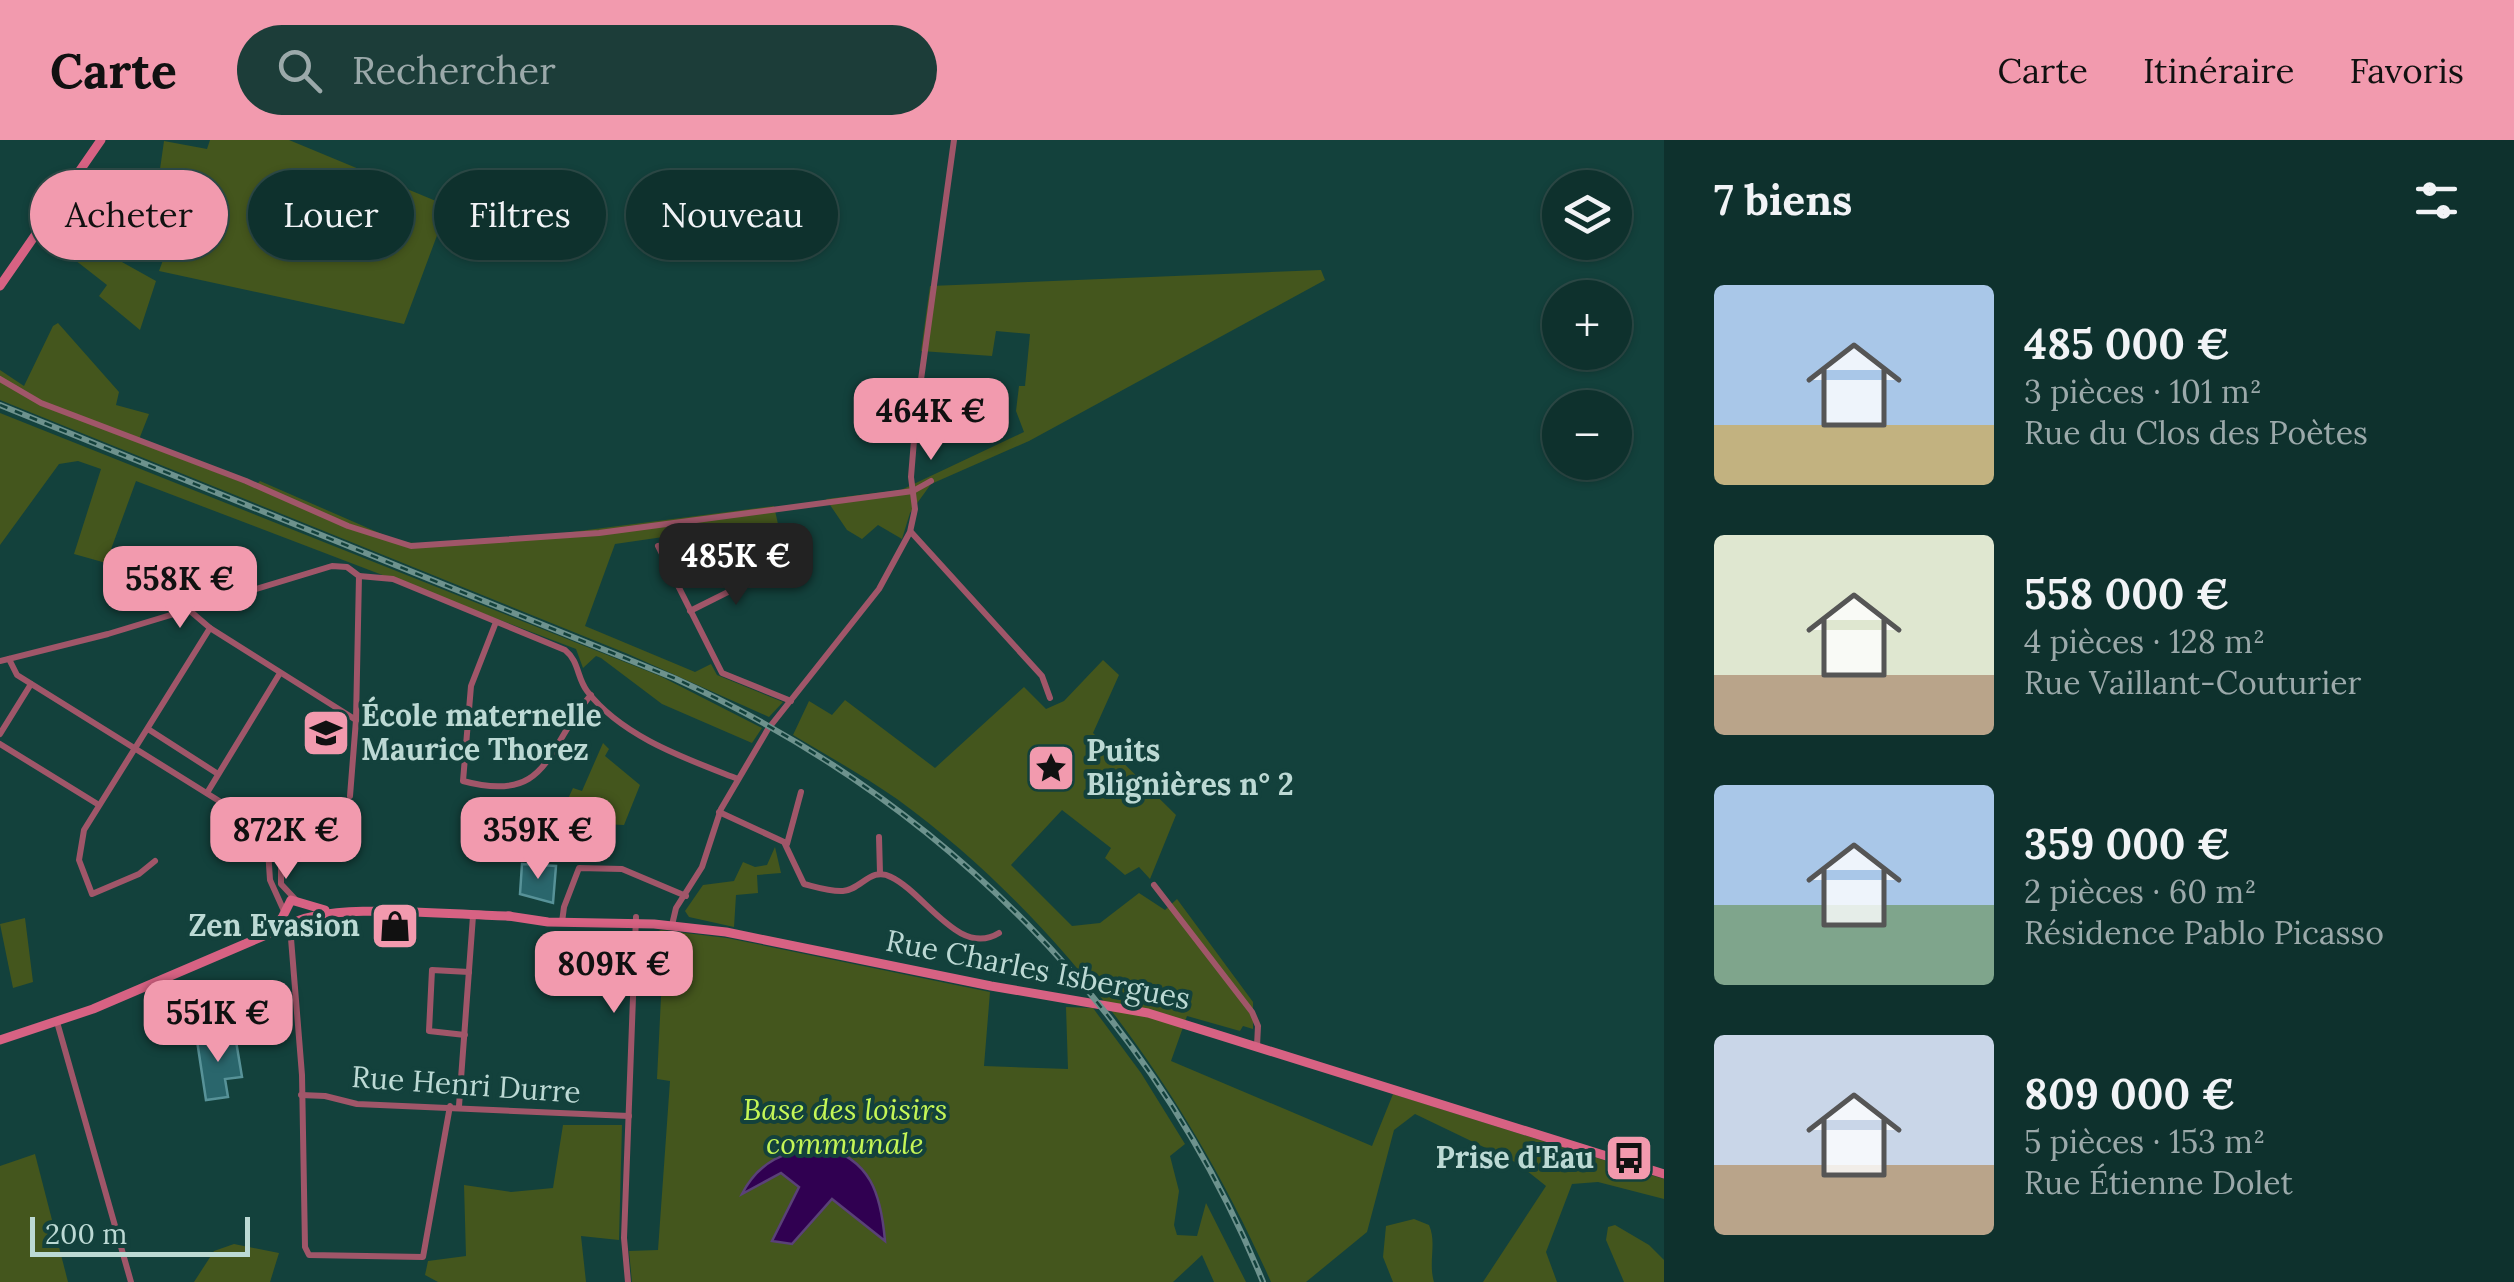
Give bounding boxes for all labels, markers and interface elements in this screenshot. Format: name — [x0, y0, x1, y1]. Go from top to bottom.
search box — [237, 25, 937, 115]
text: Carte — [50, 40, 177, 101]
icon: search — [272, 43, 327, 98]
text: Rechercher — [352, 46, 556, 94]
text: Carte — [1998, 48, 2088, 93]
text: Itinéraire — [2143, 48, 2294, 93]
text: Favoris — [2349, 48, 2464, 93]
chip: Acheter — [30, 170, 228, 260]
chip: Louer — [248, 170, 414, 260]
chip: Filtres — [434, 170, 606, 260]
chip: Nouveau — [626, 170, 838, 260]
map controls — [1542, 170, 1632, 480]
button: layers — [1542, 170, 1632, 260]
text: 7 biens — [1714, 173, 1852, 227]
icon: filters — [2409, 173, 2464, 228]
button: + — [1542, 280, 1632, 370]
text: 485 000 € — [2024, 317, 2230, 371]
icon: home — [1794, 325, 1914, 445]
text: 3 pièces · 101 m² — [2024, 371, 2262, 412]
pin: 464K € — [850, 378, 1012, 463]
text: 464K € — [876, 390, 986, 431]
button: − — [1542, 390, 1632, 480]
text: Rue du Clos des Poètes — [2024, 412, 2368, 453]
pin: 485K € — [655, 523, 817, 608]
text: 485K € — [681, 535, 791, 576]
pin: 558K € — [99, 546, 261, 631]
text: 558K € — [125, 558, 235, 599]
text: 558 000 € — [2024, 567, 2230, 621]
icon: home — [1794, 575, 1914, 695]
text: 4 pièces · 128 m² — [2024, 621, 2265, 662]
text: Rue Vaillant-Couturier — [2024, 662, 2361, 703]
place label: École maternelle Maurice Thorez — [361, 696, 602, 768]
school or university icon: École maternelle Maurice Thorez — [300, 707, 352, 759]
place label: Puits Blignières n° 2 — [1086, 731, 1294, 804]
place icon: Puits Blignières n° 2 — [1025, 742, 1077, 794]
pin: 872K € — [205, 797, 367, 882]
pin: 359K € — [457, 797, 619, 882]
text: 872K € — [232, 809, 340, 850]
text: 359K € — [483, 809, 593, 850]
text: 359 000 € — [2024, 817, 2231, 871]
icon: home — [1794, 825, 1914, 945]
text: 2 pièces · 60 m² — [2024, 871, 2256, 912]
shop icon: Zen Evasion — [369, 900, 421, 952]
place label: Zen Evasion — [188, 906, 360, 944]
text: Résidence Pablo Picasso — [2024, 912, 2384, 953]
street label: Rue Charles Isbergues — [883, 921, 1194, 1018]
pin: 809K € — [533, 931, 695, 1016]
text: 809K € — [557, 943, 671, 984]
pin: 551K € — [137, 980, 299, 1065]
text: 551K € — [166, 992, 270, 1033]
street label: Rue Henri Durre — [350, 1057, 582, 1111]
text: 809 000 € — [2024, 1067, 2235, 1121]
icon: home — [1794, 1075, 1914, 1195]
park label: Base des loisirs communale — [743, 1090, 947, 1162]
text: 5 pièces · 153 m² — [2024, 1121, 2265, 1162]
bus stop icon: Prise d'Eau — [1603, 1132, 1655, 1184]
place label: Prise d'Eau — [1436, 1138, 1594, 1176]
text: Rue Étienne Dolet — [2024, 1162, 2293, 1203]
scale bar — [30, 1212, 250, 1256]
text: 200 m — [45, 1216, 127, 1252]

